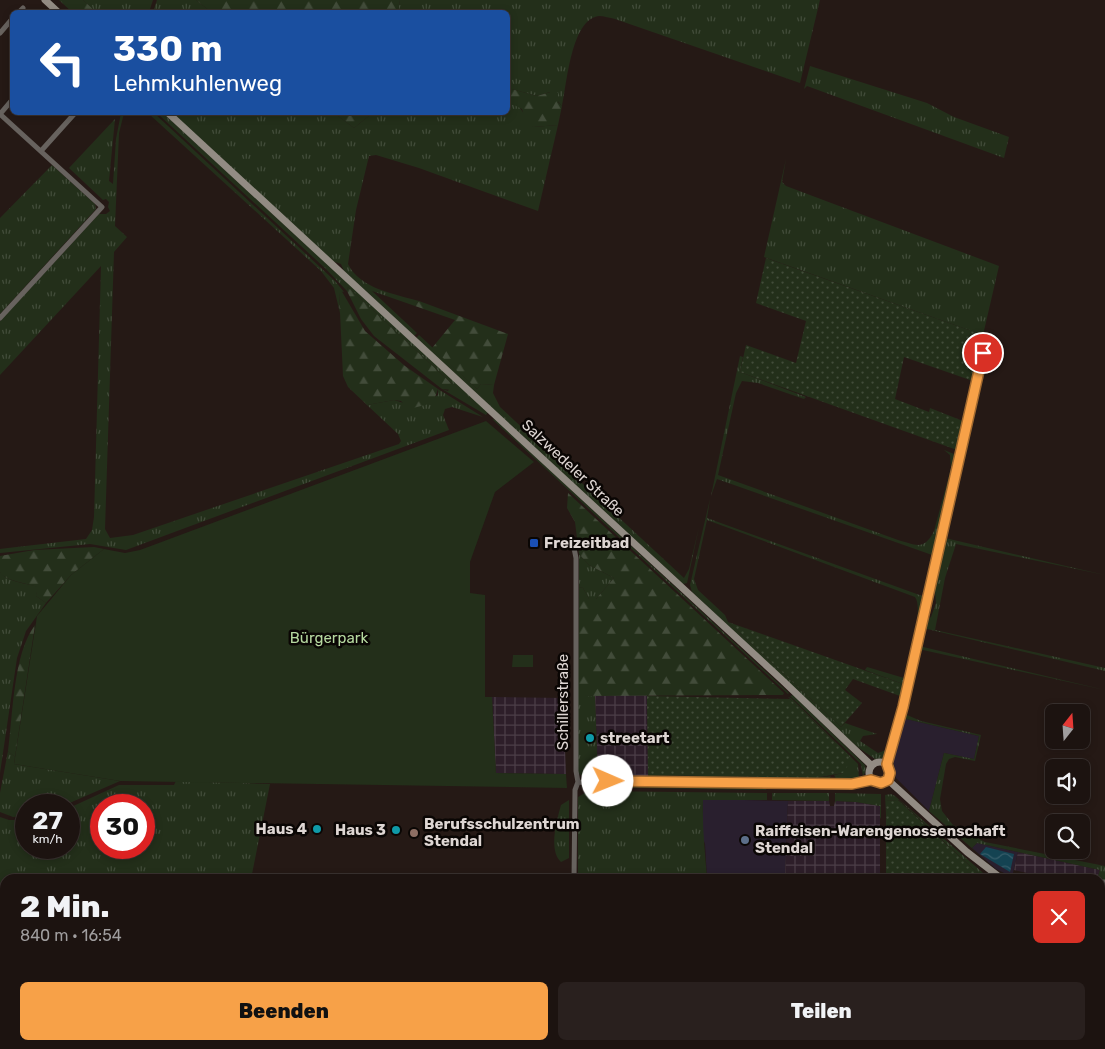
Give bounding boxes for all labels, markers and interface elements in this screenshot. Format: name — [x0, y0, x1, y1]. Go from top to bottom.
text: 330 m — [113, 28, 222, 70]
icon: left — [30, 30, 95, 95]
text: Lehmkuhlenweg — [113, 70, 282, 97]
pin — [962, 332, 1004, 374]
icon: arrive — [969, 339, 997, 367]
street label: Salzwedeler Straße — [518, 416, 628, 520]
place label: Freizeitbad — [544, 534, 629, 552]
marker: Freizeitbad — [528, 537, 540, 549]
park label: Bürgerpark — [290, 629, 368, 647]
street label: Schillerstraße — [554, 654, 572, 750]
north arrow — [1045, 704, 1090, 749]
map controls — [1045, 704, 1090, 859]
place label: streetart — [600, 729, 669, 747]
marker: streetart — [584, 732, 596, 744]
position arrow — [581, 754, 633, 806]
button: sound — [1045, 759, 1090, 804]
speed limit sign: 30 — [90, 794, 155, 859]
text: 27 — [32, 806, 63, 835]
button: search — [1045, 814, 1090, 859]
place label: Berufsschulzentrum Stendal — [424, 815, 580, 850]
place label: Haus 4 — [256, 820, 307, 838]
place label: Haus 3 — [335, 821, 386, 839]
place label: Raiffeisen-Warengenossenschaft Stendal — [755, 822, 1006, 857]
marker: Haus 4 — [311, 823, 323, 835]
marker: Haus 3 — [390, 824, 402, 836]
marker: Berufsschulzentrum Stendal — [408, 827, 420, 839]
text: km/h — [33, 832, 62, 846]
marker: Raiffeisen-Warengenossenschaft Stendal — [739, 834, 751, 846]
text: 2 Min. — [20, 889, 109, 925]
button: close — [1033, 891, 1085, 943]
text: 840 m · 16:54 — [20, 926, 122, 945]
button: Beenden — [20, 982, 548, 1040]
button: Teilen — [558, 982, 1085, 1040]

